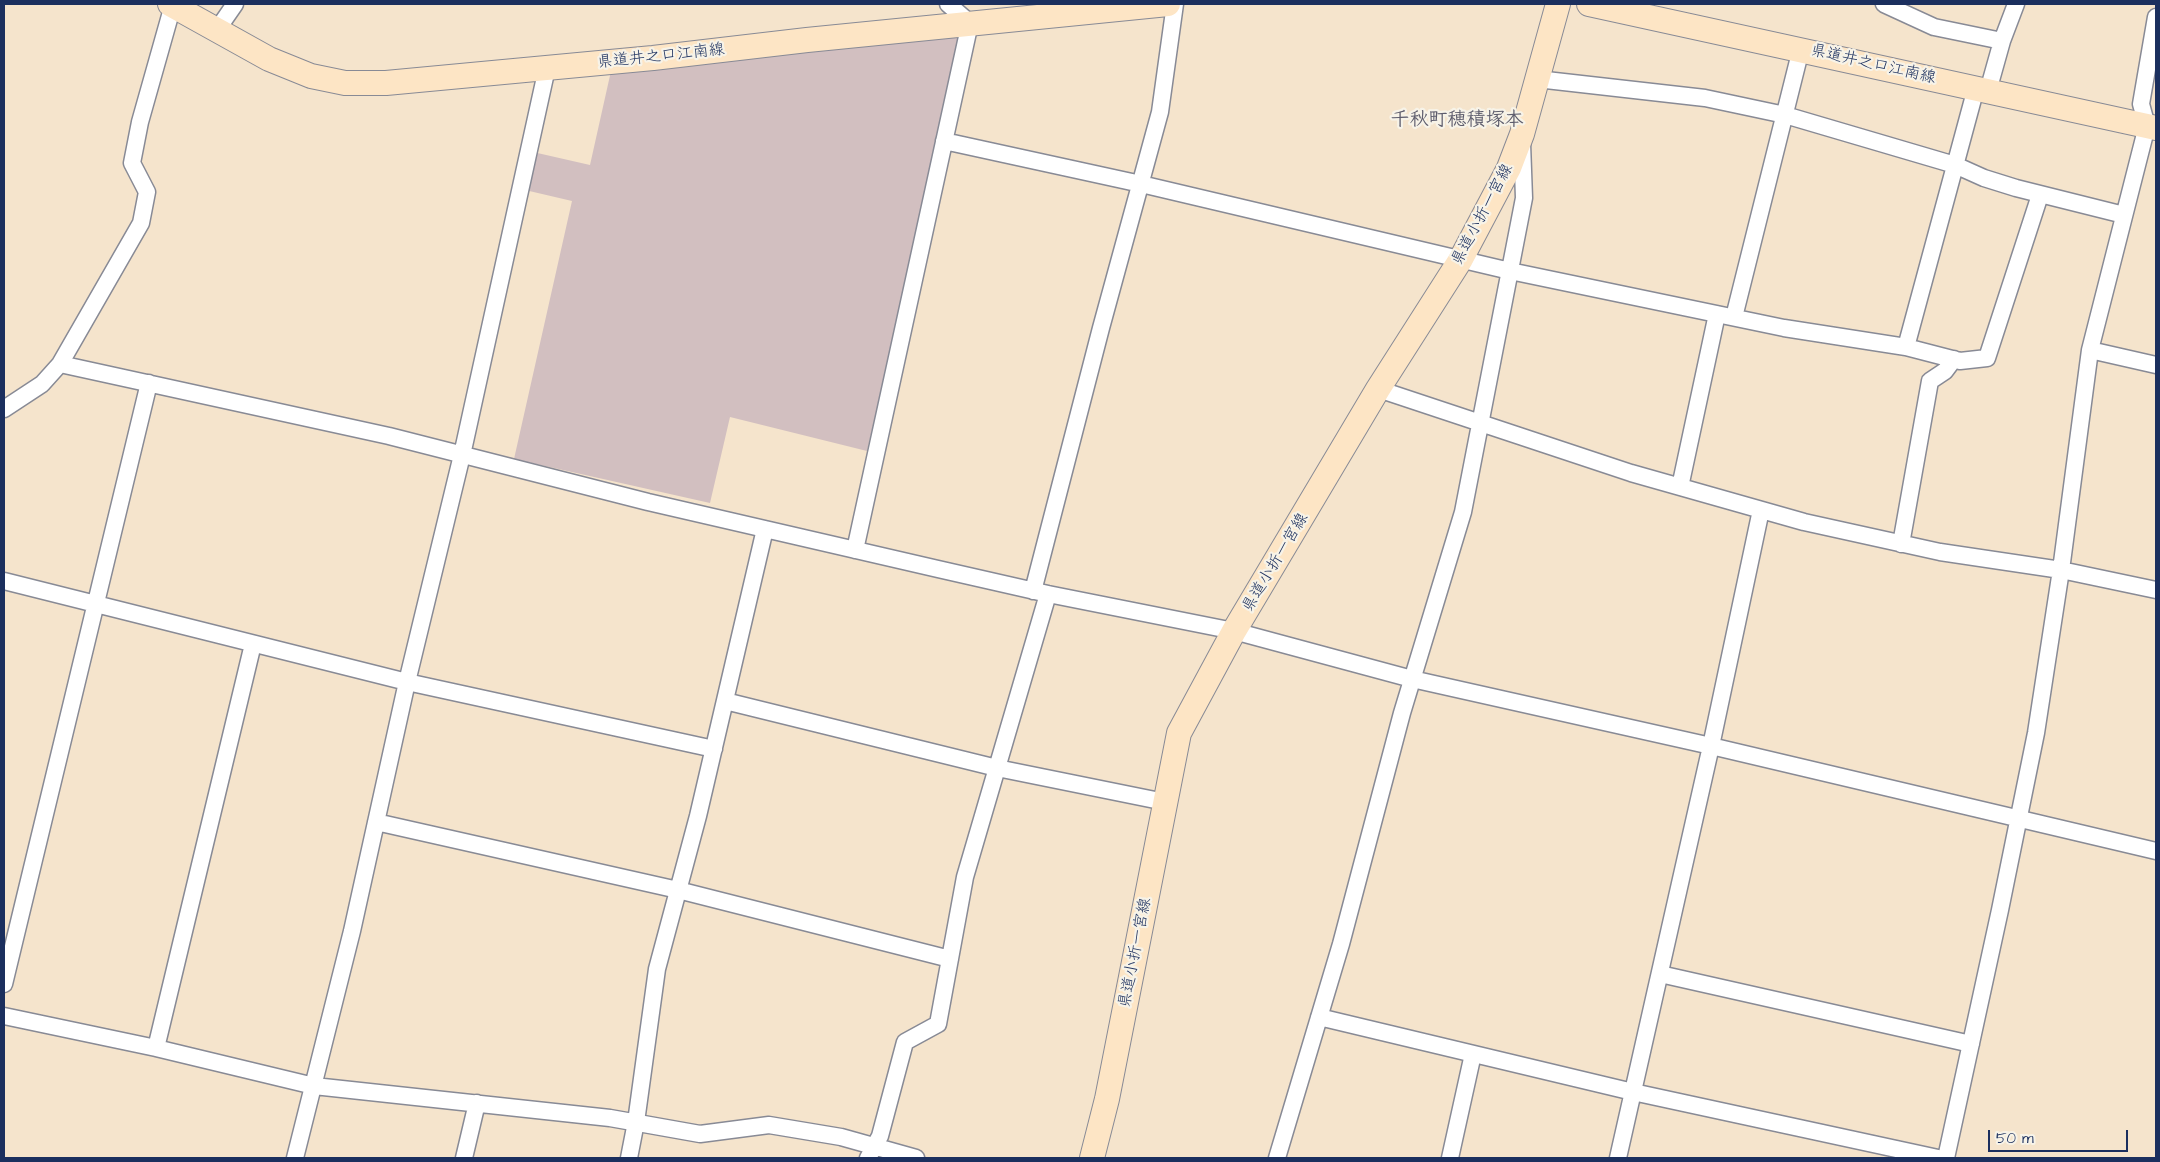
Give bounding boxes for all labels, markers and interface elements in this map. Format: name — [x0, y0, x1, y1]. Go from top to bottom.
street label: 県道井之口江南線 — [596, 41, 726, 73]
street label: 県道井之口江南線 — [1808, 41, 1938, 89]
district label: 千秋町穂積塚本 — [1391, 110, 1523, 132]
street label: 県道小折一宮線 — [1448, 161, 1518, 269]
street label: 県道小折一宮線 — [1239, 510, 1313, 616]
street label: 県道小折一宮線 — [1116, 896, 1156, 1010]
scale bar — [1990, 1120, 2130, 1152]
text: 50 m — [1996, 1128, 2034, 1149]

